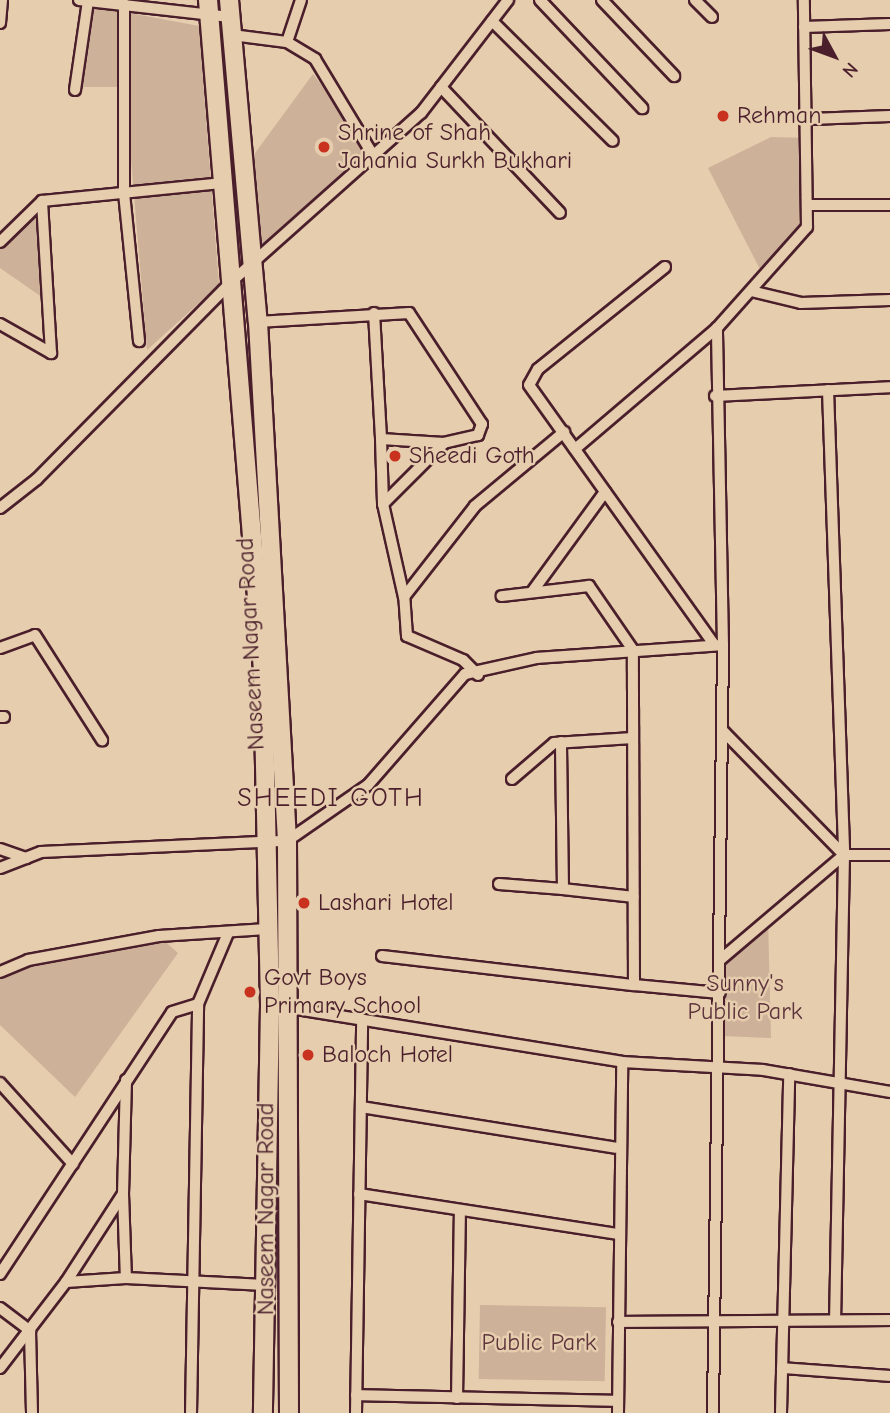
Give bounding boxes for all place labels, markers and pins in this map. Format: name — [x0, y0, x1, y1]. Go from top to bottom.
place label: Rehman — [737, 102, 821, 130]
marker: Rehman — [715, 108, 731, 124]
place label: Shrine of Shah Jahania Surkh Bukhari — [338, 119, 572, 175]
marker: Shrine of Shah Jahania Surkh Bukhari — [316, 139, 332, 155]
place label: Sheedi Goth — [409, 442, 535, 470]
marker: Sheedi Goth — [387, 448, 403, 464]
place label: Lashari Hotel — [318, 889, 453, 917]
marker: Lashari Hotel — [296, 895, 312, 911]
place label: Govt Boys Primary School — [264, 964, 421, 1020]
marker: Govt Boys Primary School — [242, 984, 258, 1000]
place label: Baloch Hotel — [322, 1041, 453, 1069]
marker: Baloch Hotel — [300, 1047, 316, 1063]

